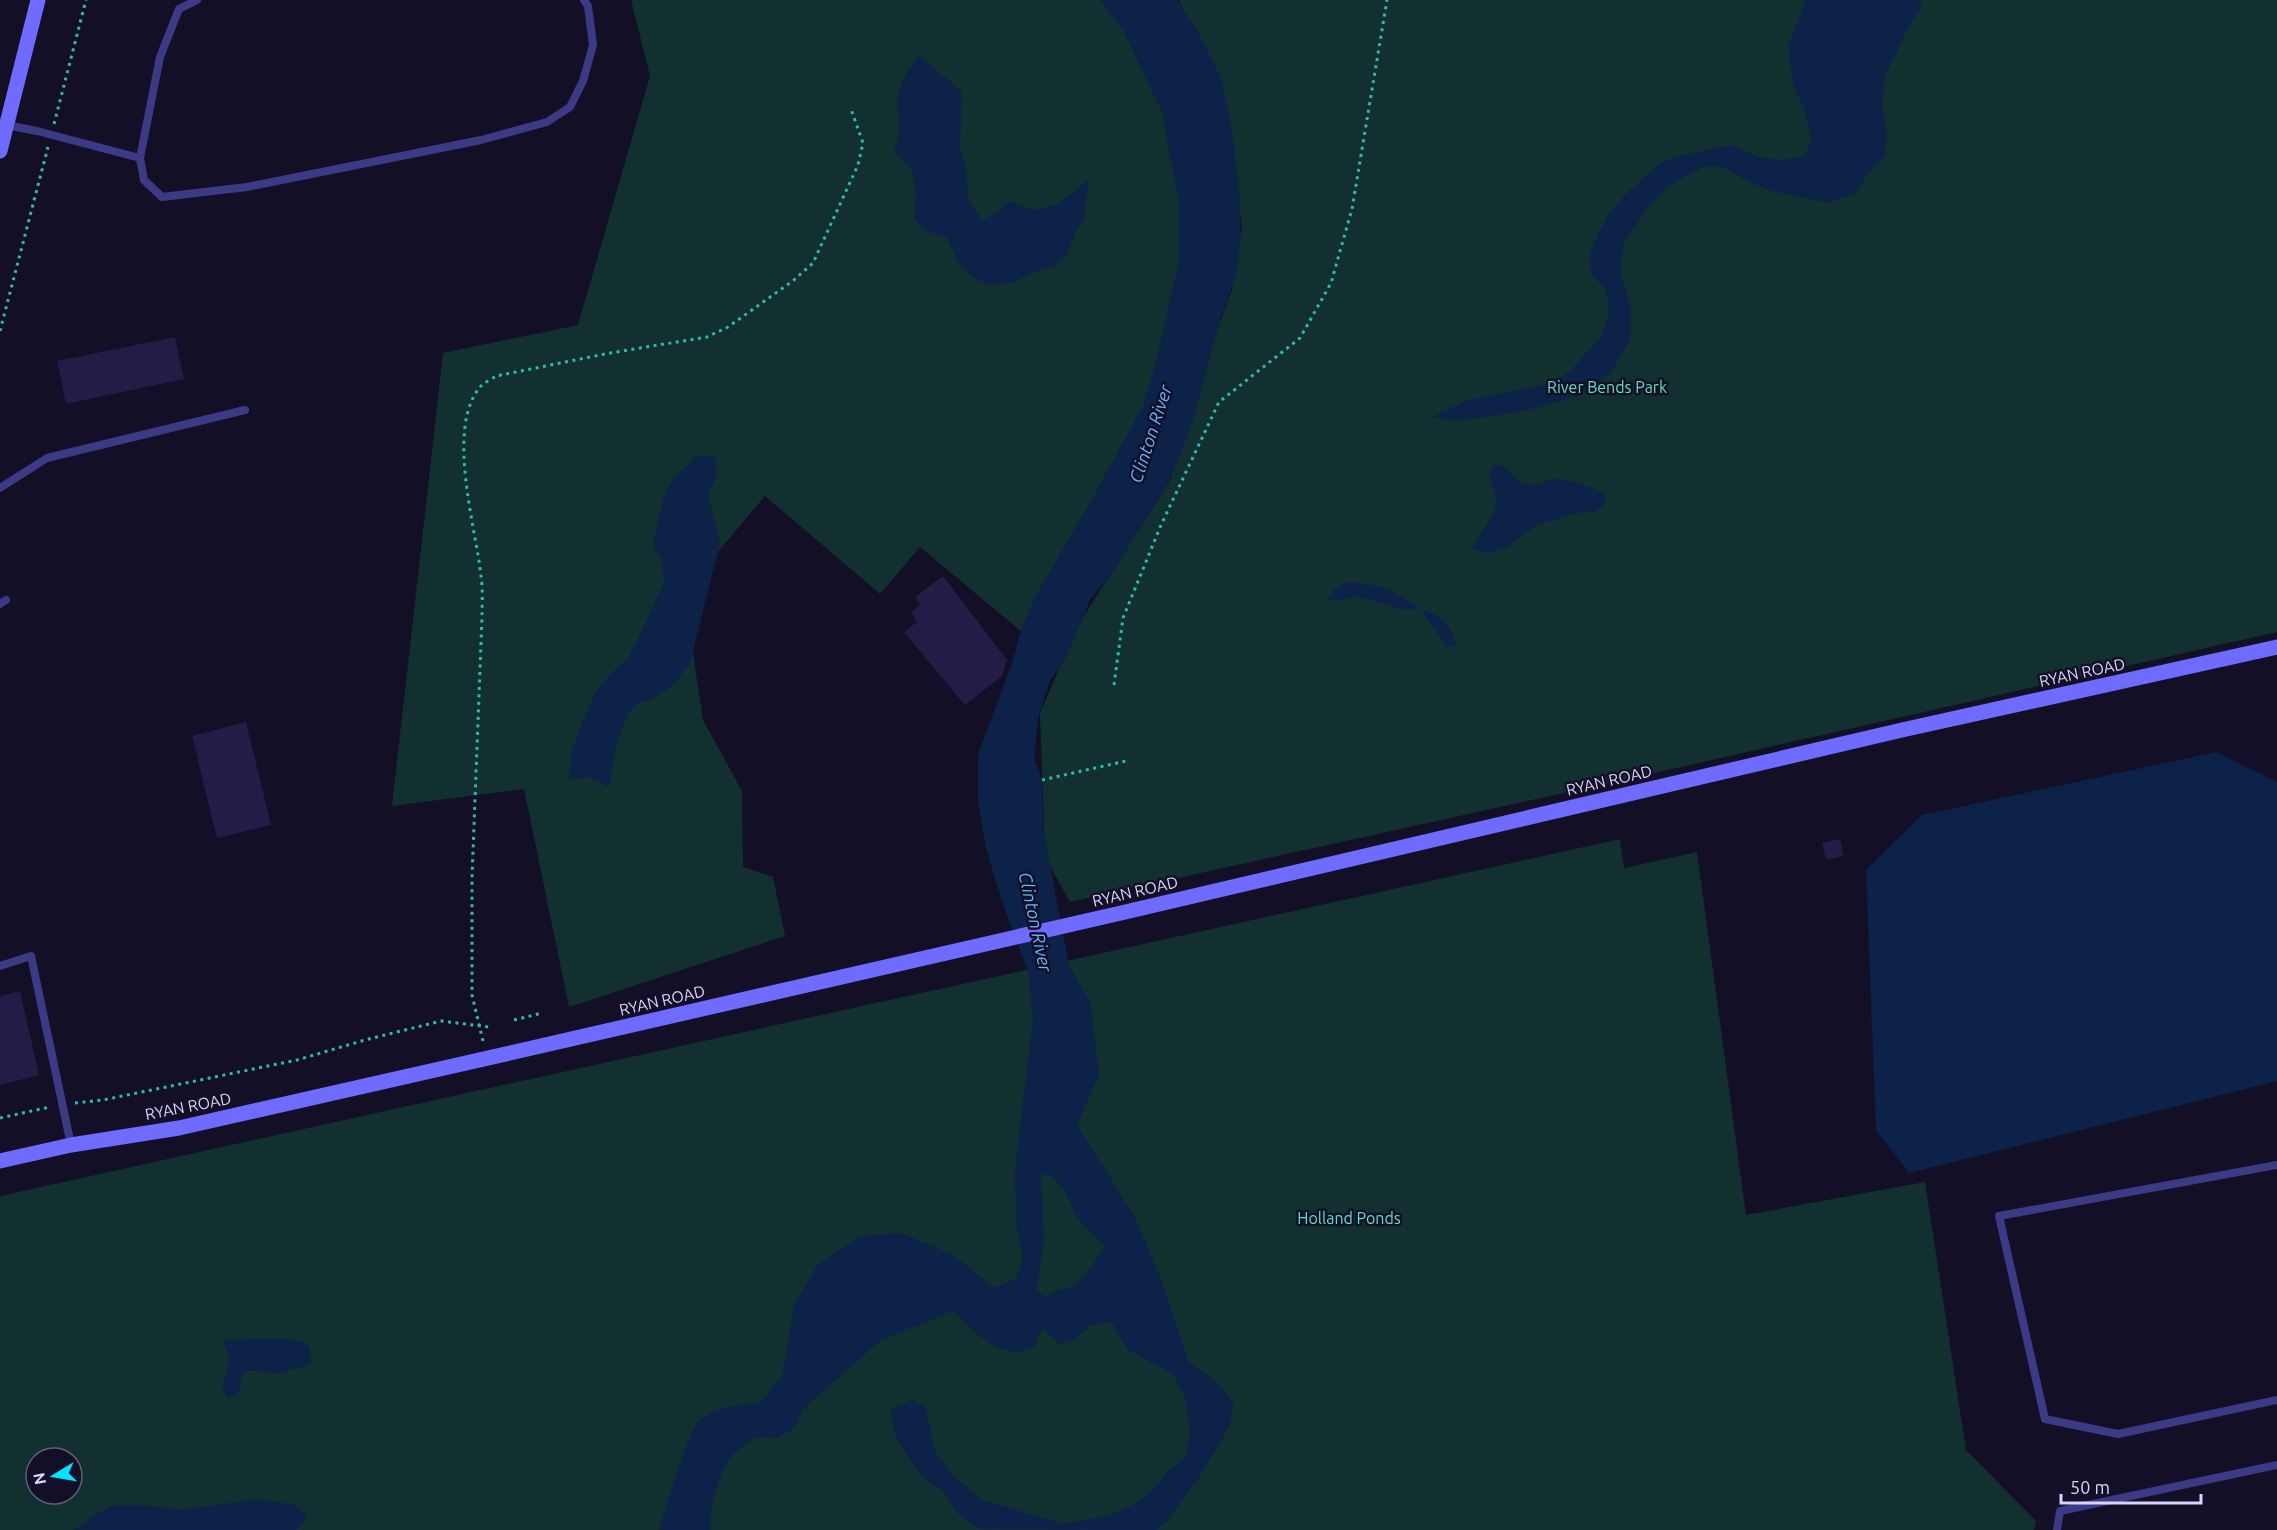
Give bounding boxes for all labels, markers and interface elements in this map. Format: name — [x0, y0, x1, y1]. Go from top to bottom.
park label: River Bends Park — [1547, 378, 1667, 396]
water label: Clinton River — [1125, 381, 1176, 485]
street label: RYAN ROAD — [2037, 654, 2127, 690]
street label: RYAN ROAD — [1564, 761, 1654, 799]
water label: Clinton River — [1016, 870, 1057, 975]
street label: RYAN ROAD — [1090, 872, 1180, 910]
street label: RYAN ROAD — [617, 981, 707, 1019]
street label: RYAN ROAD — [143, 1089, 233, 1123]
park label: Holland Ponds — [1297, 1209, 1401, 1227]
north arrow — [24, 1446, 84, 1506]
scale bar — [2061, 1467, 2200, 1505]
text: N — [29, 1471, 49, 1486]
text: 50 m — [2070, 1477, 2110, 1497]

